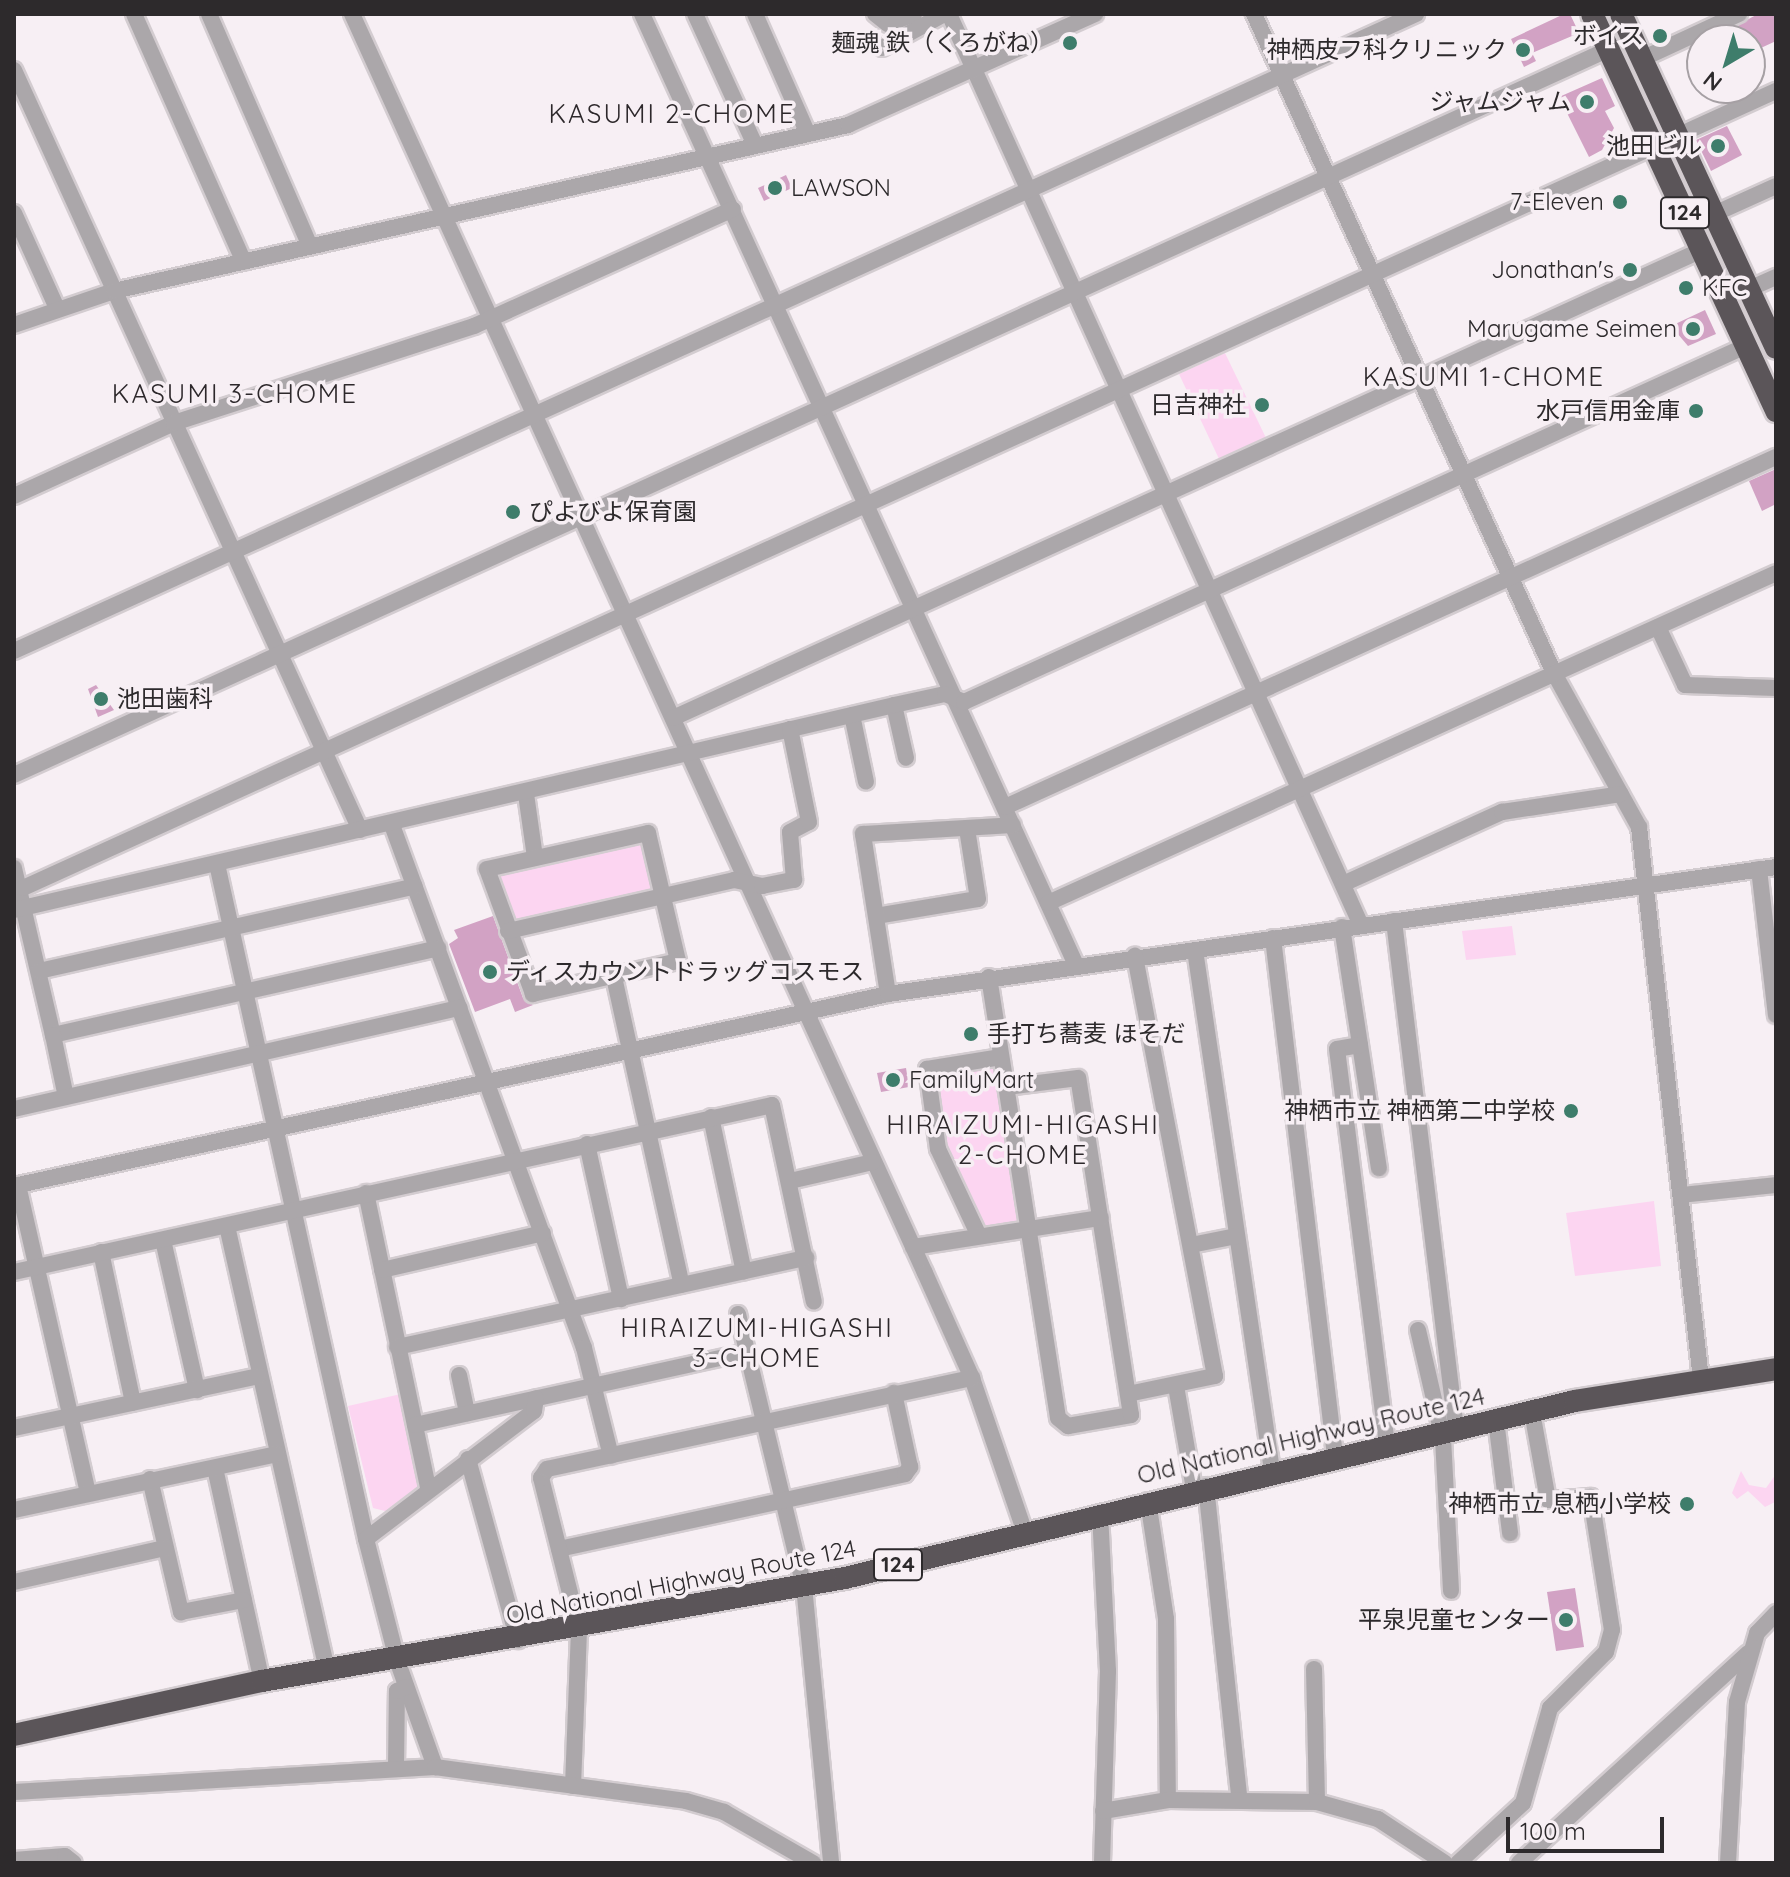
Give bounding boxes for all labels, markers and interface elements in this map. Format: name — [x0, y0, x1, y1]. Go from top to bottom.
place label: ボイス — [1572, 22, 1644, 50]
north arrow — [1686, 24, 1766, 104]
marker: ボイス — [1651, 27, 1669, 45]
place label: 麺魂 鉄（くろがね） — [831, 29, 1054, 57]
marker: 麺魂 鉄（くろがね） — [1061, 34, 1079, 52]
place label: 神栖皮フ科クリニック — [1267, 36, 1507, 64]
marker: 神栖皮フ科クリニック — [1514, 41, 1532, 59]
text: N — [1697, 65, 1727, 97]
place label: ジャムジャム — [1427, 88, 1571, 116]
marker: ジャムジャム — [1578, 93, 1596, 111]
district label: KASUMI 2-CHOME — [548, 98, 796, 130]
place label: 池田ビル — [1606, 132, 1702, 160]
marker: 池田ビル — [1709, 137, 1727, 155]
place label: LAWSON — [791, 174, 891, 202]
marker: LAWSON — [766, 179, 784, 197]
place label: 7-Eleven — [1510, 188, 1604, 216]
marker: 7-Eleven — [1611, 193, 1629, 211]
road number: 124 — [1659, 195, 1711, 231]
place label: Jonathan's — [1491, 256, 1614, 284]
marker: Jonathan's — [1621, 261, 1639, 279]
place label: KFC — [1702, 274, 1747, 302]
marker: KFC — [1677, 279, 1695, 297]
place label: Marugame Seimen — [1467, 315, 1677, 343]
marker: Marugame Seimen — [1684, 320, 1702, 338]
district label: KASUMI 1-CHOME — [1363, 361, 1605, 393]
district label: KASUMI 3-CHOME — [112, 378, 358, 410]
place label: 日吉神社 — [1150, 391, 1246, 419]
marker: 日吉神社 — [1253, 396, 1271, 414]
place label: 水戸信用金庫 — [1536, 397, 1680, 425]
marker: 水戸信用金庫 — [1687, 402, 1705, 420]
place label: ぴよびよ保育園 — [529, 498, 697, 526]
marker: ぴよびよ保育園 — [504, 503, 522, 521]
place label: 池田歯科 — [117, 685, 213, 713]
marker: 池田歯科 — [92, 690, 110, 708]
place label: ディスカウントドラッグコスモス — [506, 958, 866, 986]
marker: ディスカウントドラッグコスモス — [481, 963, 499, 981]
place label: 手打ち蕎麦 ほそだ — [987, 1020, 1186, 1048]
marker: 手打ち蕎麦 ほそだ — [962, 1025, 980, 1043]
place label: FamilyMart — [909, 1066, 1034, 1094]
marker: FamilyMart — [884, 1071, 902, 1089]
place label: 神栖市立 神栖第二中学校 — [1284, 1097, 1555, 1125]
marker: 神栖市立 神栖第二中学校 — [1562, 1102, 1580, 1120]
district label: HIRAIZUMI-HIGASHI 2-CHOME — [886, 1109, 1160, 1170]
district label: HIRAIZUMI-HIGASHI 3-CHOME — [620, 1312, 894, 1374]
street label: Old National Highway Route 124 — [1135, 1382, 1487, 1490]
place label: 神栖市立 息栖小学校 — [1448, 1490, 1671, 1518]
marker: 神栖市立 息栖小学校 — [1678, 1495, 1696, 1513]
street label: Old National Highway Route 124 — [504, 1534, 858, 1630]
road number: 124 — [872, 1547, 924, 1583]
place label: 平泉児童センター — [1358, 1606, 1550, 1634]
marker: 平泉児童センター — [1557, 1611, 1575, 1629]
scale bar — [1510, 1801, 1668, 1851]
text: 100 m — [1520, 1816, 1586, 1846]

